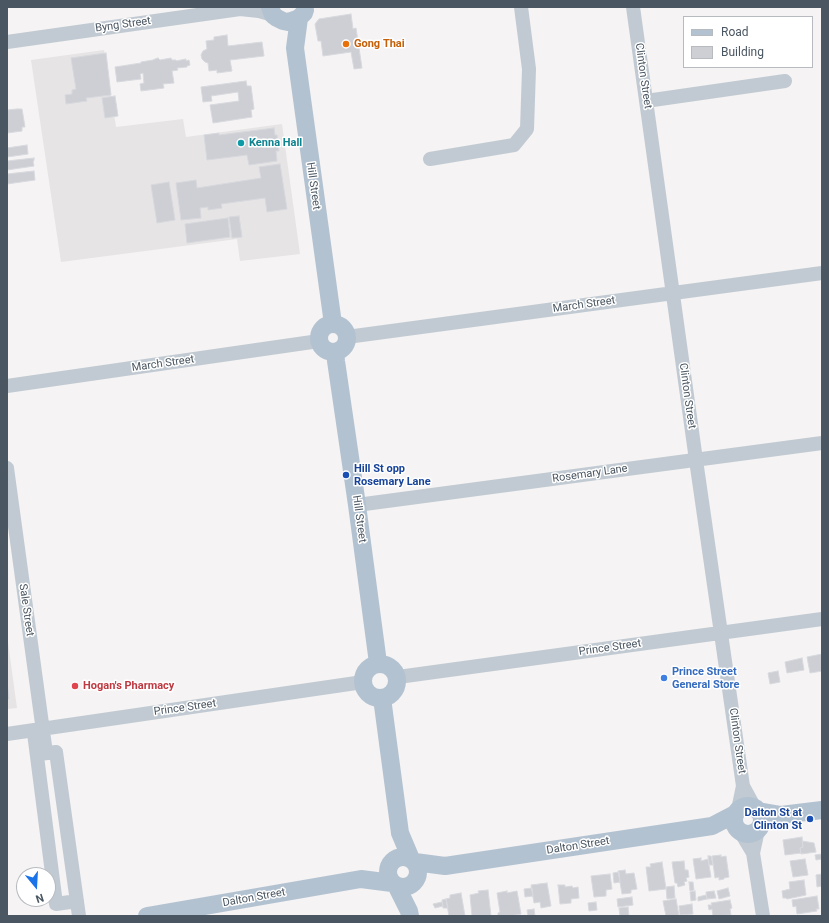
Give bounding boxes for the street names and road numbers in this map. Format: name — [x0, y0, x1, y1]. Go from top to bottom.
street label: Byng Street — [94, 15, 152, 35]
street label: Clinton Street — [632, 42, 654, 110]
street label: Hill Street — [303, 162, 323, 210]
street label: March Street — [552, 294, 616, 316]
street label: March Street — [131, 353, 195, 375]
street label: Clinton Street — [676, 362, 698, 430]
street label: Rosemary Lane — [552, 462, 628, 486]
street label: Hill Street — [349, 495, 369, 543]
street label: Sale Street — [16, 583, 36, 637]
street label: Prince Street — [578, 637, 642, 659]
street label: Prince Street — [153, 697, 217, 719]
street label: Clinton Street — [726, 707, 748, 775]
street label: Dalton Street — [546, 835, 610, 857]
street label: Dalton Street — [222, 886, 286, 910]

